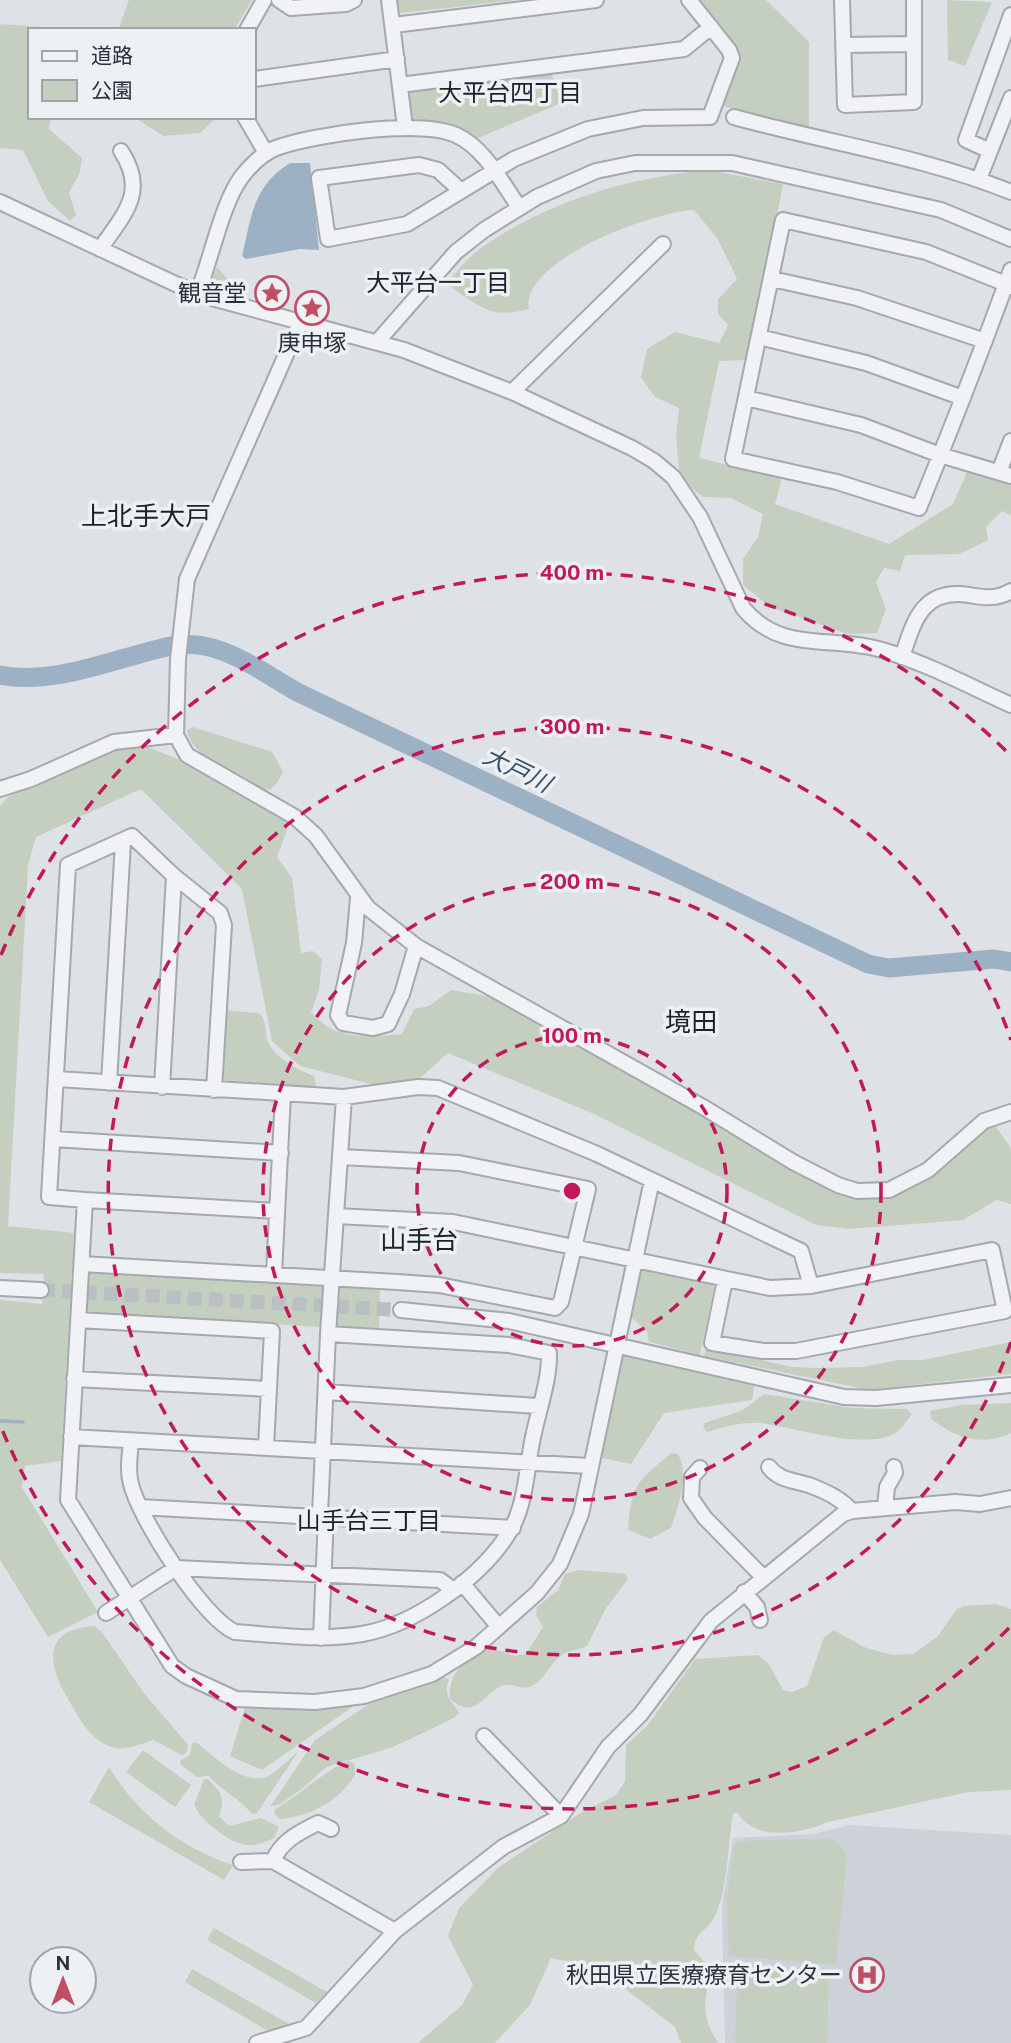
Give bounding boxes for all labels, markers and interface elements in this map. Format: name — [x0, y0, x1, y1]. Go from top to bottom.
legend — [28, 28, 256, 119]
text: 道路 — [91, 43, 133, 68]
text: 公園 — [91, 78, 133, 103]
district label: 大平台四丁目 — [438, 78, 582, 106]
district label: 大平台一丁目 — [366, 268, 510, 296]
place icon: 観音堂 — [253, 274, 291, 312]
place label: 観音堂 — [178, 279, 247, 306]
place icon: 庚申塚 — [293, 289, 331, 327]
place label: 庚申塚 — [278, 329, 347, 356]
district label: 上北手大戸 — [81, 500, 211, 531]
text: 400 m — [540, 560, 604, 585]
text: 300 m — [540, 714, 604, 739]
water label: 大戸川 — [479, 741, 559, 799]
text: 200 m — [540, 869, 604, 894]
district label: 境田 — [665, 1006, 717, 1037]
text: 100 m — [542, 1023, 602, 1048]
centre of rings — [560, 1179, 584, 1203]
district label: 山手台 — [380, 1224, 458, 1255]
district label: 山手台三丁目 — [297, 1506, 441, 1534]
north arrow — [28, 1945, 98, 2015]
text: N — [56, 1952, 70, 1974]
hospital icon: 秋田県立医療療育センター — [848, 1956, 886, 1994]
place label: 秋田県立医療療育センター — [566, 1961, 842, 1988]

